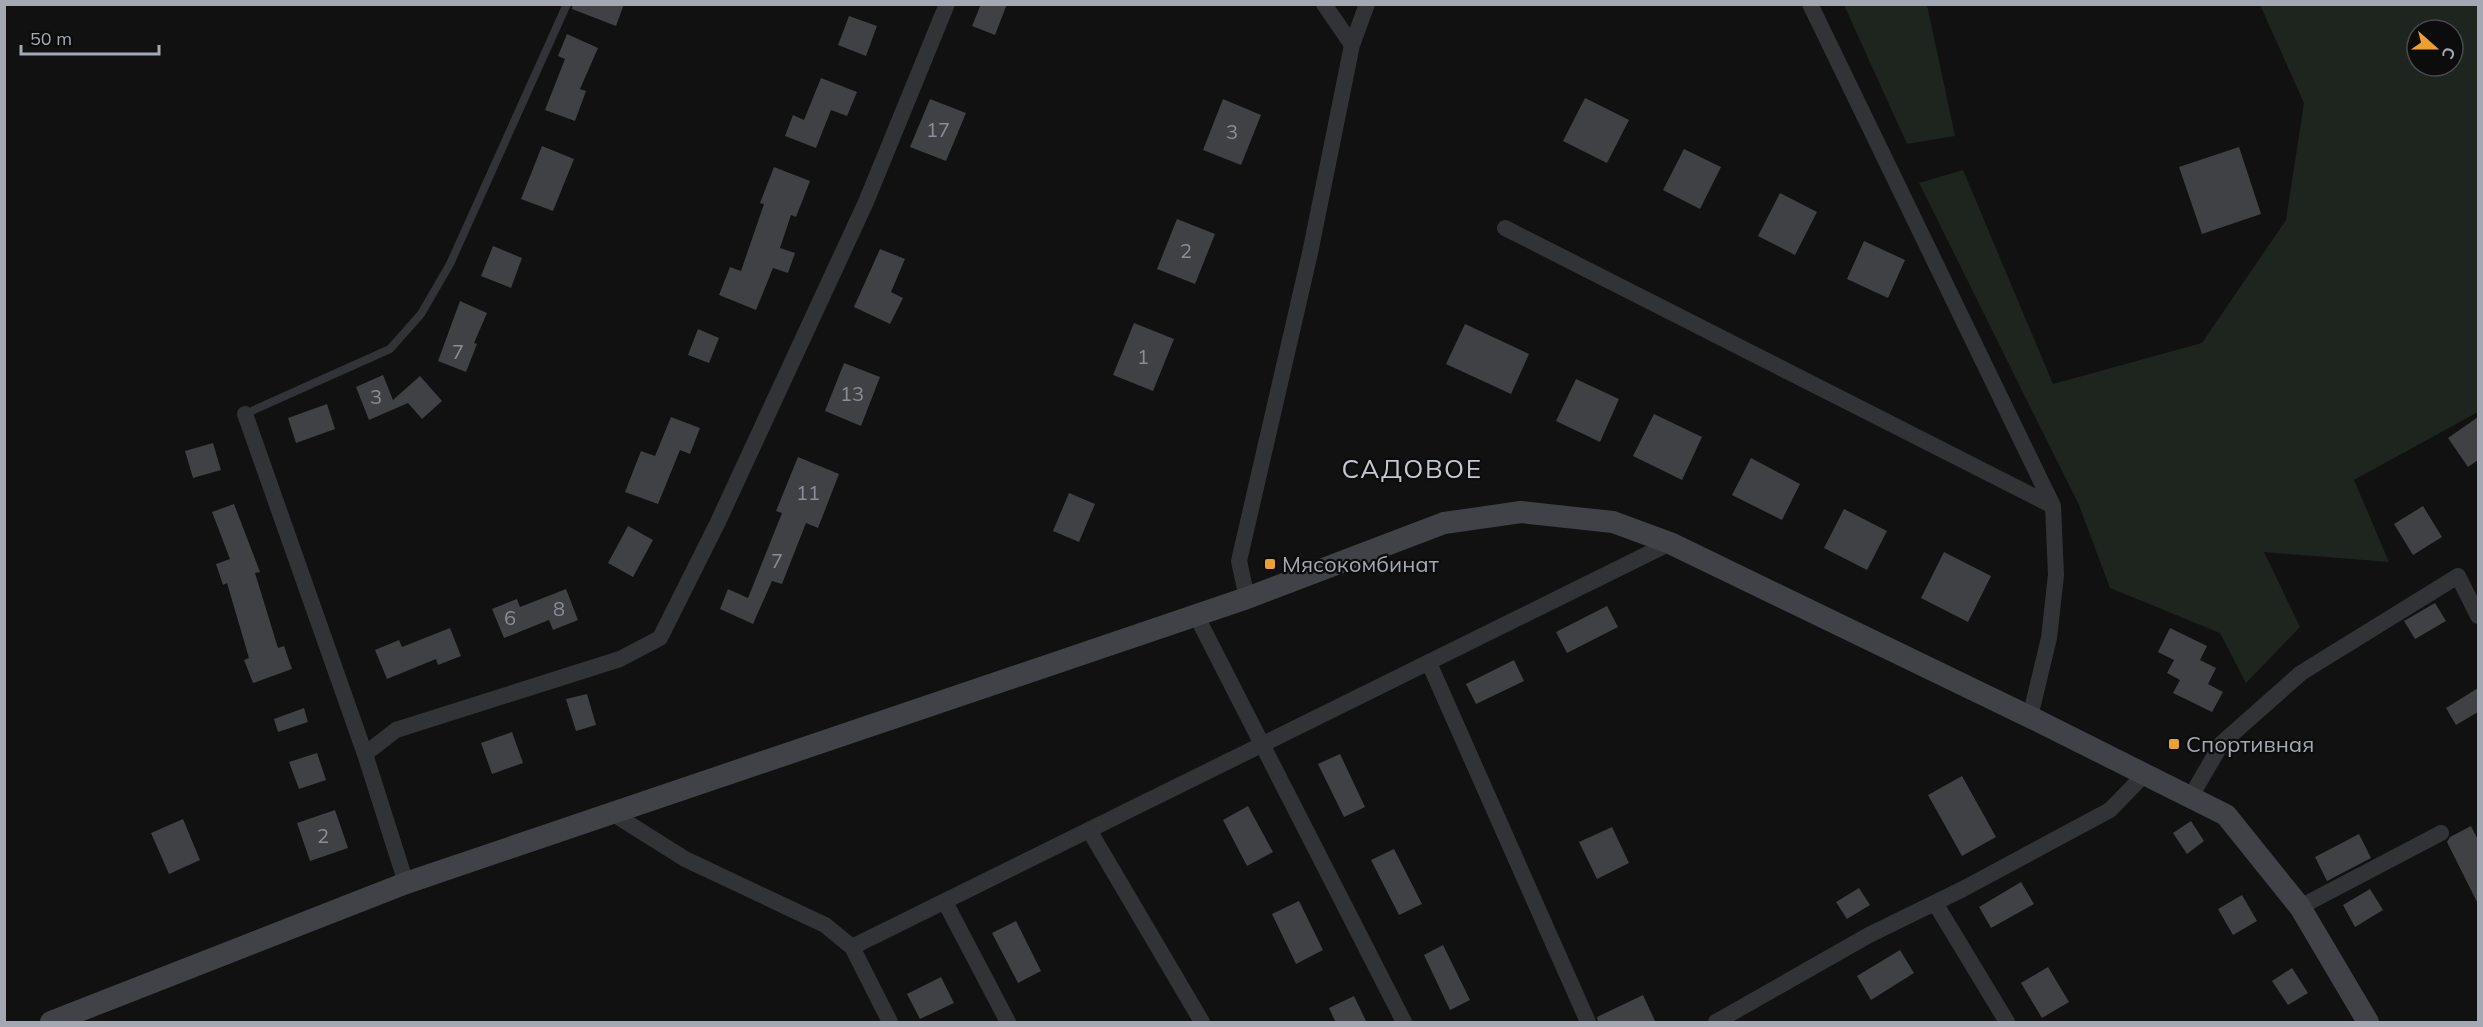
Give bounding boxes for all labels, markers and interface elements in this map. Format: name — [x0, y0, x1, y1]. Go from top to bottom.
scale bar — [21, 18, 159, 56]
north arrow — [2405, 18, 2465, 78]
text: 50 m — [30, 27, 72, 50]
text: С — [2438, 45, 2460, 62]
house number: 17 — [926, 117, 950, 142]
house number: 3 — [1226, 119, 1238, 144]
house number: 2 — [1180, 238, 1192, 263]
house number: 7 — [452, 339, 464, 364]
house number: 1 — [1137, 344, 1149, 369]
house number: 13 — [840, 381, 864, 406]
house number: 3 — [370, 384, 382, 409]
district label: САДОВОЕ — [1342, 452, 1482, 485]
house number: 11 — [796, 480, 820, 505]
house number: 7 — [771, 548, 783, 573]
place label: Мясокомбинат — [1282, 550, 1439, 578]
marker: Мясокомбинат — [1263, 557, 1277, 571]
house number: 8 — [553, 596, 565, 621]
house number: 6 — [504, 605, 516, 630]
place label: Спортивная — [2186, 730, 2314, 758]
marker: Спортивная — [2167, 737, 2181, 751]
house number: 2 — [317, 823, 329, 848]

